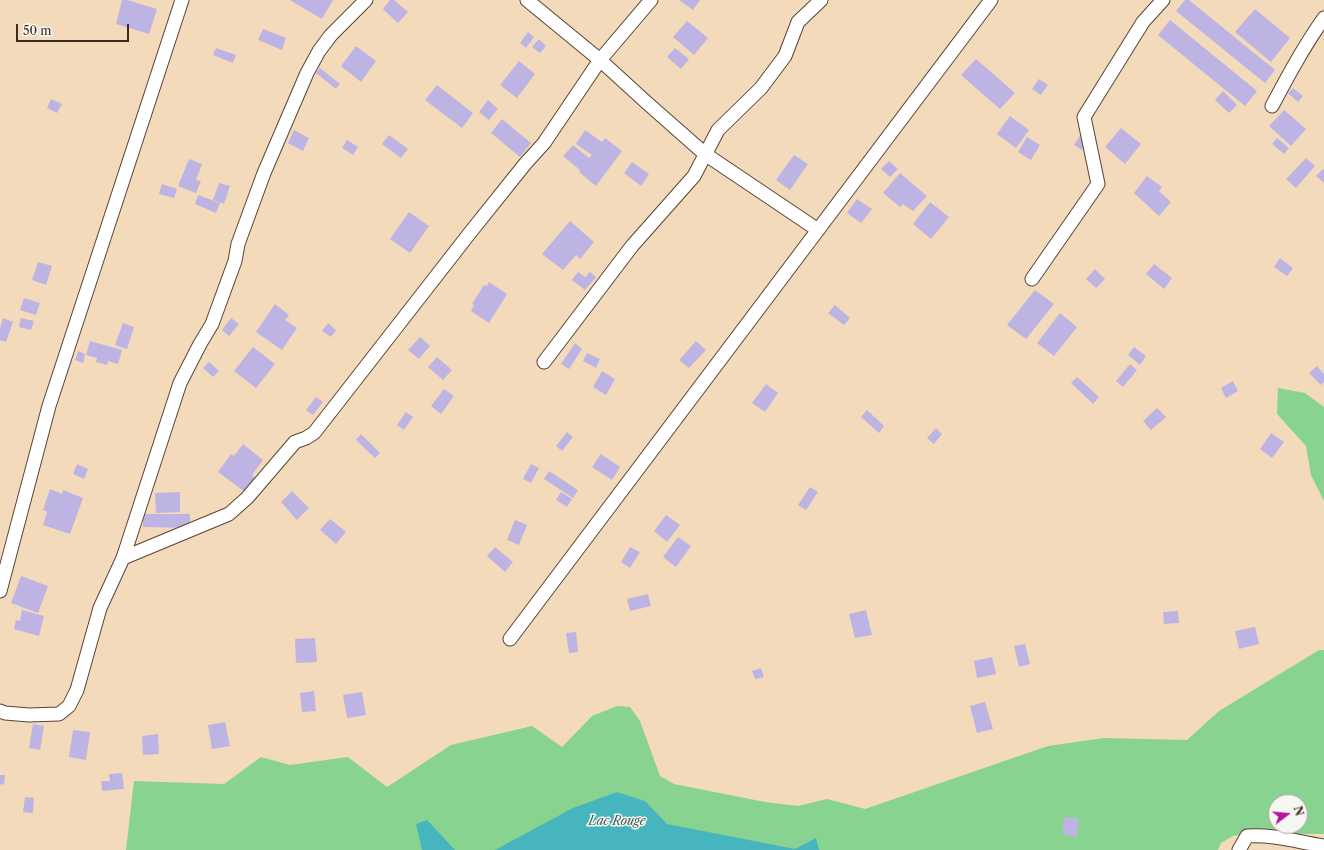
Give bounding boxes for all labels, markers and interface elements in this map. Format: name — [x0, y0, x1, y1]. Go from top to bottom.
scale bar — [18, 16, 131, 42]
text: 50 m — [23, 23, 52, 38]
north arrow — [1268, 794, 1308, 834]
text: N — [1291, 804, 1307, 817]
water label: Lac Rouge — [589, 815, 645, 829]

